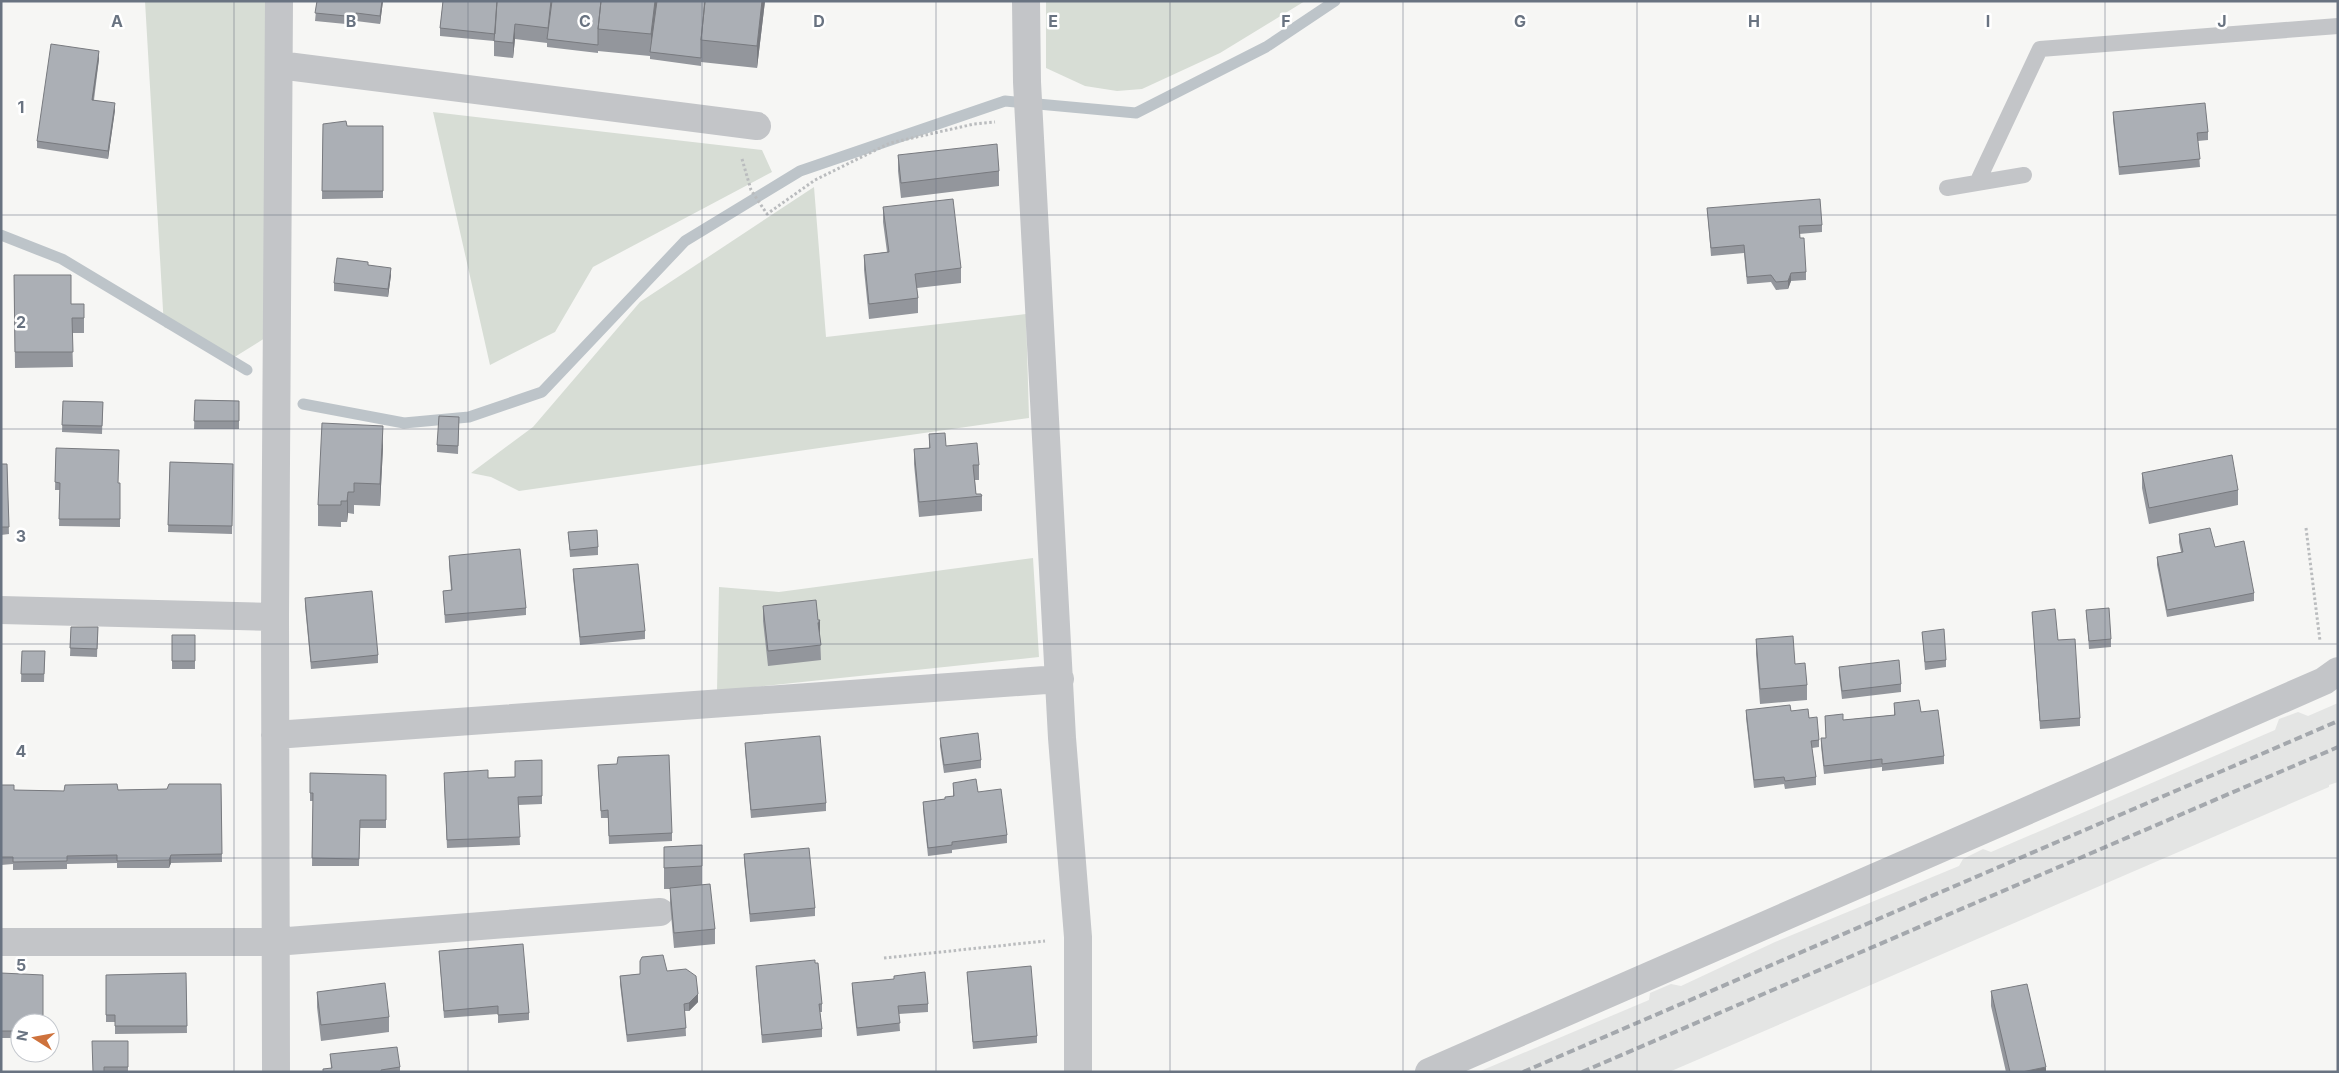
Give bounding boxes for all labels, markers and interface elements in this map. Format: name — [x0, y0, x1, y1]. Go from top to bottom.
text: A — [111, 11, 123, 31]
text: B — [346, 11, 356, 31]
text: C — [579, 11, 591, 31]
text: D — [813, 11, 825, 31]
text: E — [1048, 11, 1058, 31]
text: F — [1281, 11, 1291, 31]
text: G — [1514, 11, 1526, 31]
text: H — [1748, 11, 1760, 31]
text: I — [1986, 11, 1990, 31]
text: J — [2217, 11, 2227, 31]
text: 1 — [18, 97, 24, 117]
text: 2 — [16, 312, 26, 332]
text: 3 — [16, 526, 26, 546]
text: 4 — [16, 741, 27, 761]
text: 5 — [16, 955, 26, 975]
north arrow — [10, 1013, 60, 1063]
text: N — [12, 1029, 31, 1042]

